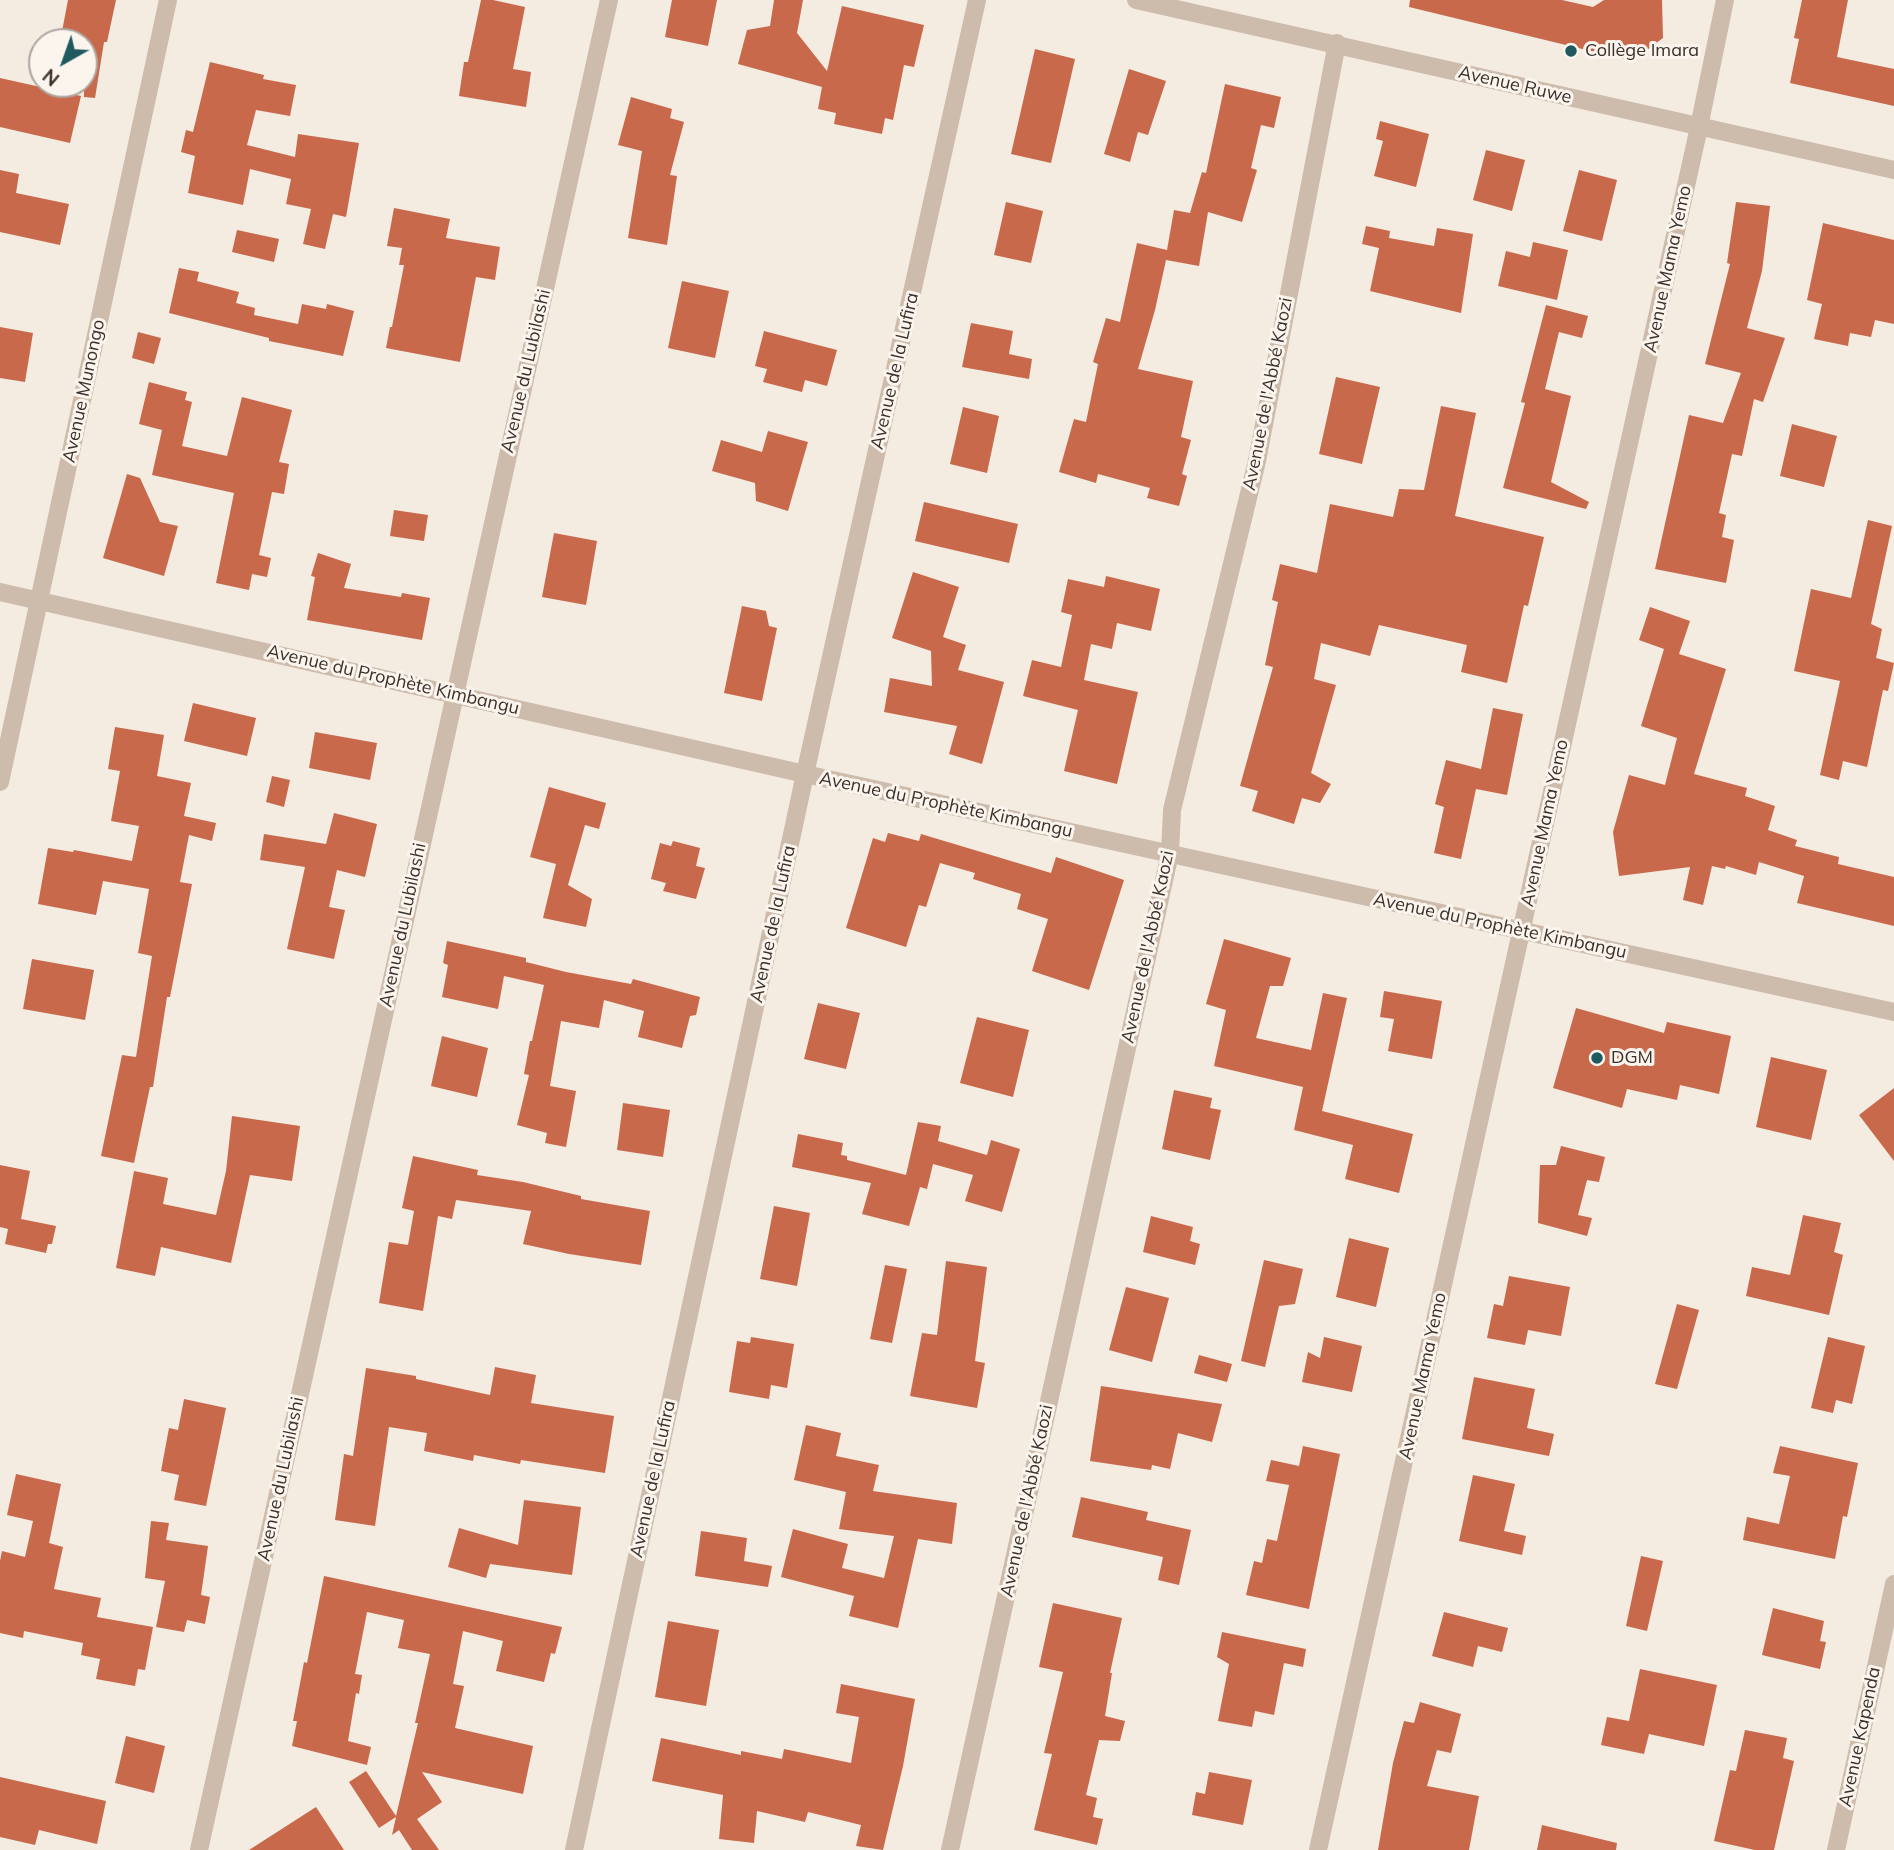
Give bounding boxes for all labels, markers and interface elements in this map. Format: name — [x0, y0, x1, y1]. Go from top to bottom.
north arrow — [28, 28, 98, 98]
place label: Collège Imara — [1585, 40, 1699, 62]
marker: Collège Imara — [1563, 43, 1579, 59]
street label: Avenue Ruwe — [1456, 61, 1574, 109]
text: N — [38, 64, 64, 91]
street label: Avenue Mama Yemo — [1640, 183, 1696, 355]
street label: Avenue du Lubilashi — [497, 287, 555, 455]
street label: Avenue de la Lufira — [866, 291, 924, 451]
street label: Avenue de l'Abbé Kaozi — [1239, 296, 1297, 492]
street label: Avenue Munongo — [58, 317, 110, 465]
street label: Avenue du Prophète Kimbangu — [265, 640, 521, 720]
street label: Avenue Mama Yemo — [1517, 737, 1573, 909]
street label: Avenue du Prophète Kimbangu — [817, 768, 1075, 842]
street label: Avenue du Lubilashi — [375, 841, 431, 1009]
street label: Avenue de la Lufira — [746, 843, 800, 1005]
street label: Avenue de l'Abbé Kaozi — [1117, 849, 1179, 1045]
street label: Avenue du Prophète Kimbangu — [1371, 889, 1629, 963]
place label: DGM — [1611, 1047, 1653, 1069]
marker: DGM — [1589, 1050, 1605, 1066]
street label: Avenue Mama Yemo — [1395, 1290, 1451, 1462]
street label: Avenue du Lubilashi — [253, 1395, 309, 1563]
street label: Avenue de la Lufira — [626, 1398, 680, 1560]
street label: Avenue de l'Abbé Kaozi — [996, 1403, 1058, 1599]
street label: Avenue Kapenda — [1835, 1665, 1885, 1809]

